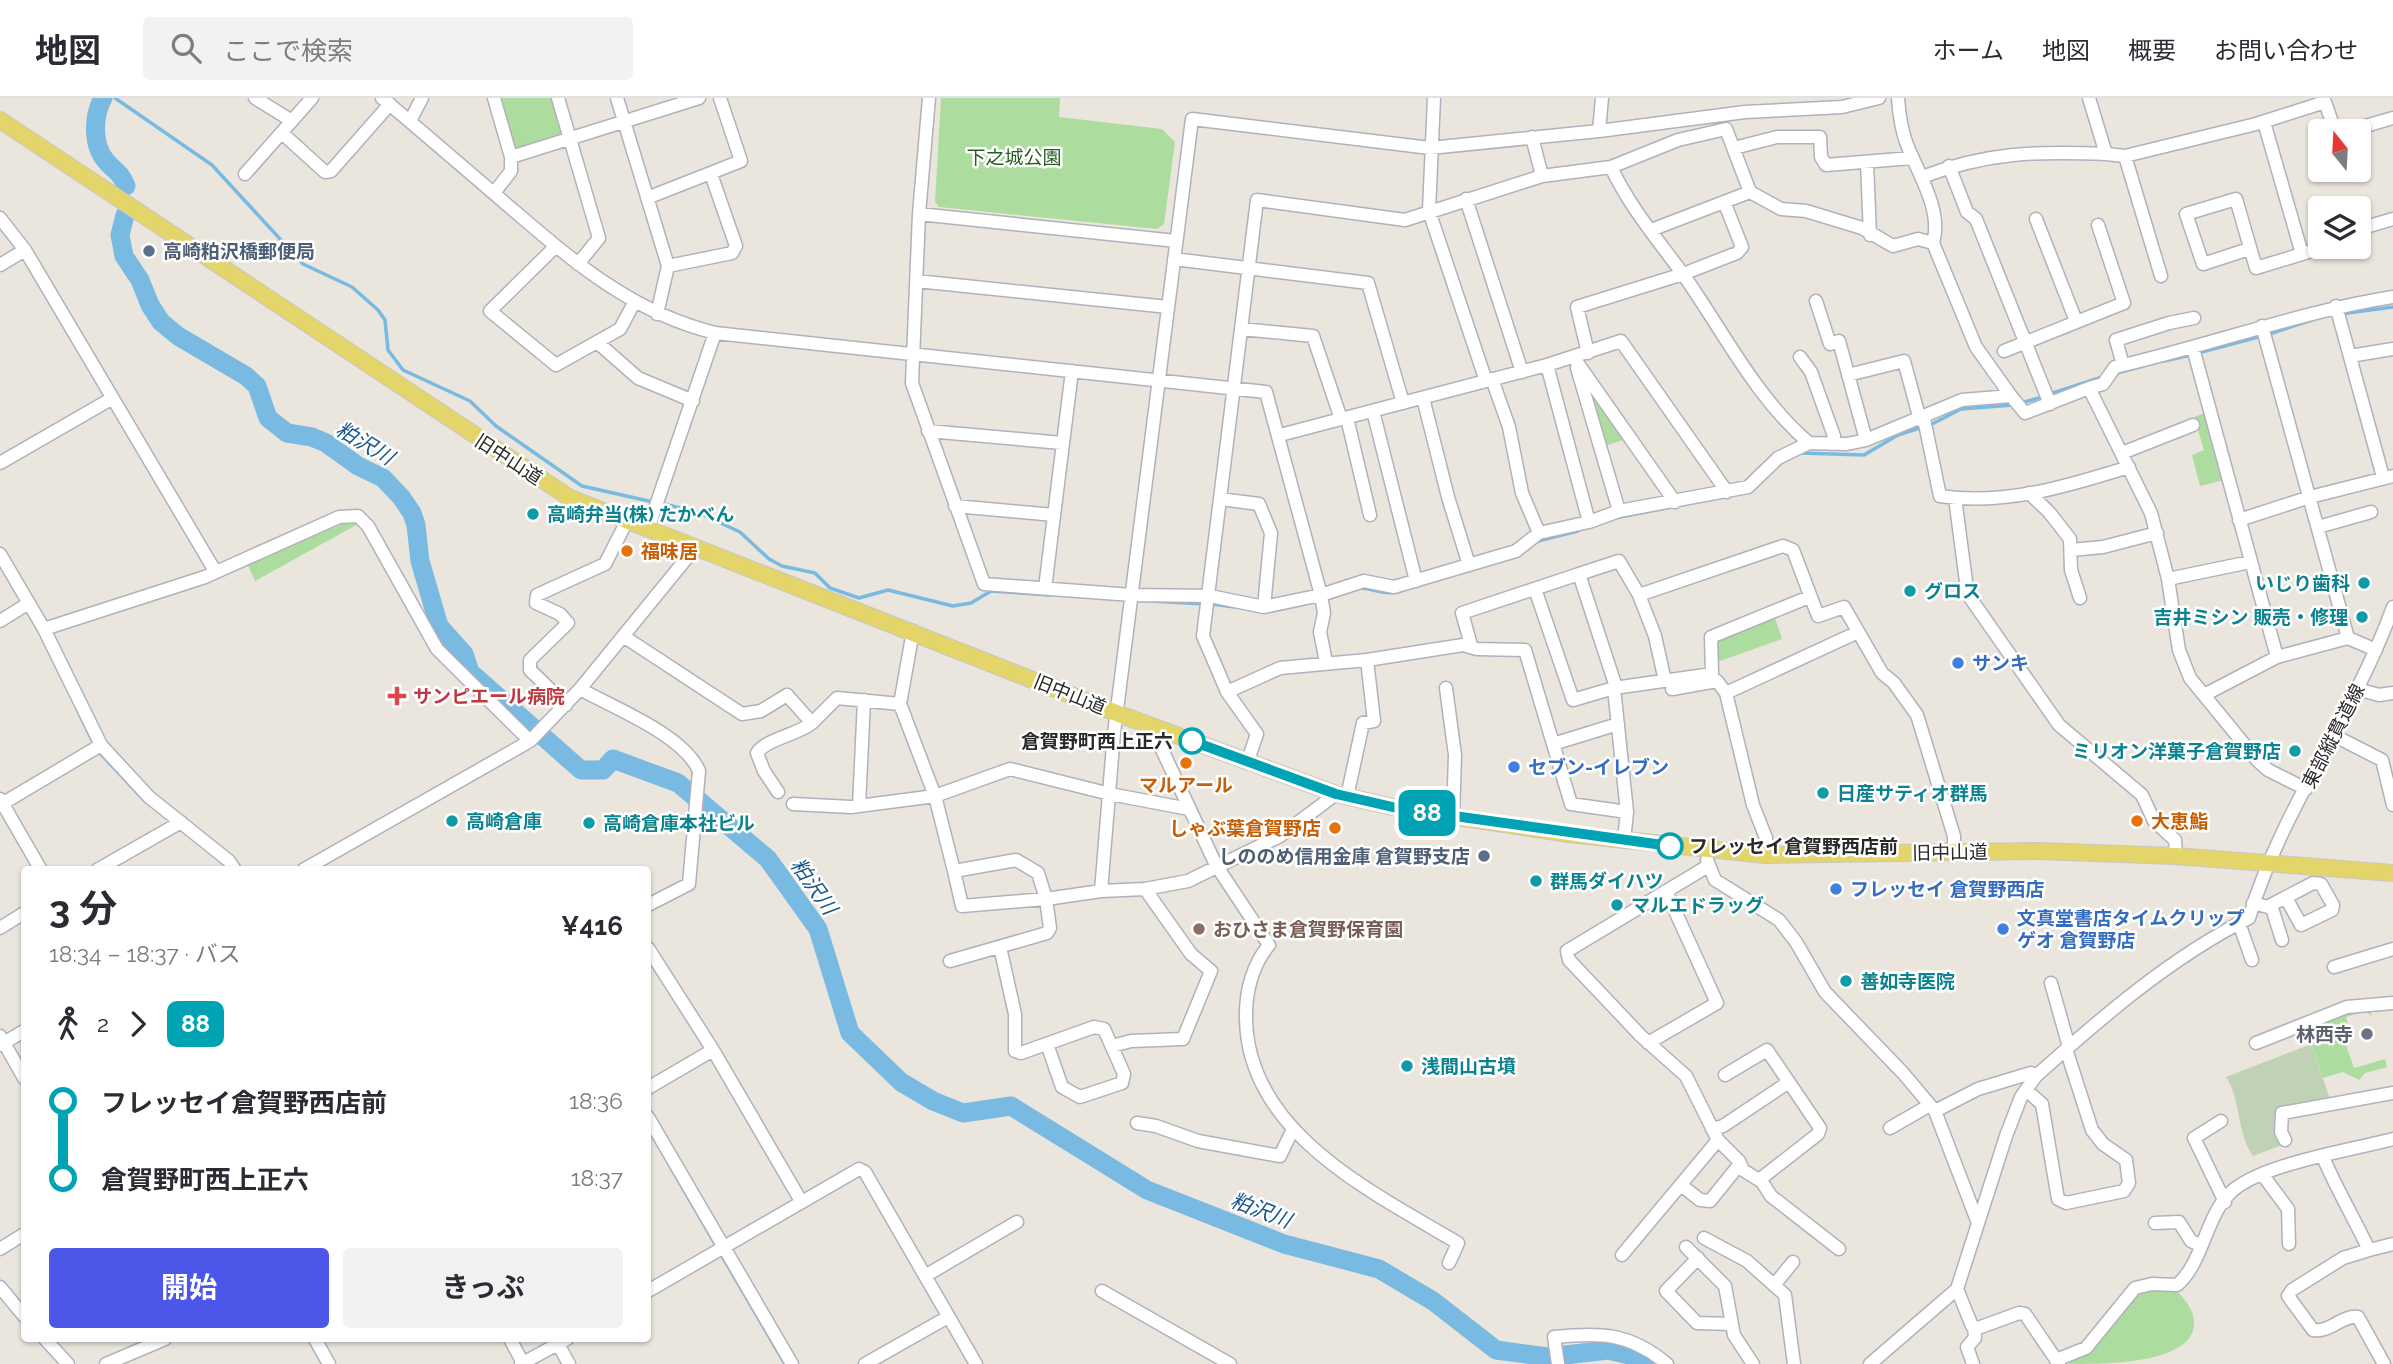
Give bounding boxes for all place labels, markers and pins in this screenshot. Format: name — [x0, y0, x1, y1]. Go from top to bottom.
place label: 高崎粕沢橋郵便局 — [163, 240, 315, 262]
marker: 高崎粕沢橋郵便局 — [141, 243, 157, 259]
place label: 高崎弁当(株) たかべん — [547, 503, 734, 525]
marker: 高崎弁当(株) たかべん — [525, 506, 541, 522]
place label: 福味居 — [641, 540, 698, 562]
marker: 福味居 — [619, 543, 635, 559]
place label: いじり歯科 — [2255, 572, 2350, 594]
marker: いじり歯科 — [2356, 575, 2372, 591]
place label: グロス — [1924, 580, 1981, 602]
marker: グロス — [1902, 583, 1918, 599]
place label: 吉井ミシン 販売・修理 — [2153, 606, 2348, 628]
marker: 吉井ミシン 販売・修理 — [2354, 609, 2370, 625]
place label: サンキ — [1972, 652, 2029, 674]
marker: サンキ — [1950, 655, 1966, 671]
place label: サンピエール病院 — [413, 685, 565, 707]
marker: サンピエール病院 — [387, 686, 407, 706]
marker: 倉賀野町西上正六 — [1179, 728, 1205, 754]
place label: 倉賀野町西上正六 — [1021, 730, 1173, 752]
place label: ミリオン洋菓子倉賀野店 — [2072, 740, 2281, 762]
marker: ミリオン洋菓子倉賀野店 — [2287, 743, 2303, 759]
marker: マルアール — [1178, 755, 1194, 771]
place label: セブン-イレブン — [1528, 756, 1669, 778]
marker: セブン-イレブン — [1506, 759, 1522, 775]
place label: マルアール — [1139, 774, 1233, 796]
place label: 日産サティオ群馬 — [1837, 782, 1988, 804]
marker: 日産サティオ群馬 — [1815, 785, 1831, 801]
place label: 高崎倉庫 — [466, 810, 542, 832]
place label: 大恵鮨 — [2151, 810, 2208, 832]
place label: 高崎倉庫本社ビル — [603, 812, 755, 834]
marker: 高崎倉庫 — [444, 813, 460, 829]
marker: 大恵鮨 — [2129, 813, 2145, 829]
marker: 高崎倉庫本社ビル — [581, 815, 597, 831]
place label: しゃぶ葉倉賀野店 — [1169, 817, 1321, 839]
marker: しゃぶ葉倉賀野店 — [1327, 820, 1343, 836]
marker: フレッセイ倉賀野西店前 — [1657, 833, 1683, 859]
place label: フレッセイ倉賀野西店前 — [1689, 835, 1898, 857]
place label: しののめ信用金庫 倉賀野支店 — [1218, 845, 1470, 867]
marker: しののめ信用金庫 倉賀野支店 — [1476, 848, 1492, 864]
place label: 群馬ダイハツ — [1550, 870, 1664, 892]
marker: 群馬ダイハツ — [1528, 873, 1544, 889]
place label: フレッセイ 倉賀野西店 — [1850, 878, 2045, 900]
marker: フレッセイ 倉賀野西店 — [1828, 881, 1844, 897]
place label: マルエドラッグ — [1631, 894, 1764, 916]
marker: マルエドラッグ — [1609, 897, 1625, 913]
place label: 文真堂書店タイムクリップ ゲオ 倉賀野店 — [2017, 907, 2245, 951]
place label: おひさま倉賀野保育園 — [1213, 918, 1403, 940]
marker: おひさま倉賀野保育園 — [1191, 921, 1207, 937]
marker: 文真堂書店タイムクリップ ゲオ 倉賀野店 — [1995, 921, 2011, 937]
place label: 善如寺医院 — [1860, 970, 1955, 992]
marker: 善如寺医院 — [1838, 973, 1854, 989]
place label: 林西寺 — [2296, 1023, 2353, 1045]
marker: 林西寺 — [2359, 1026, 2375, 1042]
place label: 浅間山古墳 — [1421, 1055, 1516, 1077]
marker: 浅間山古墳 — [1399, 1058, 1415, 1074]

